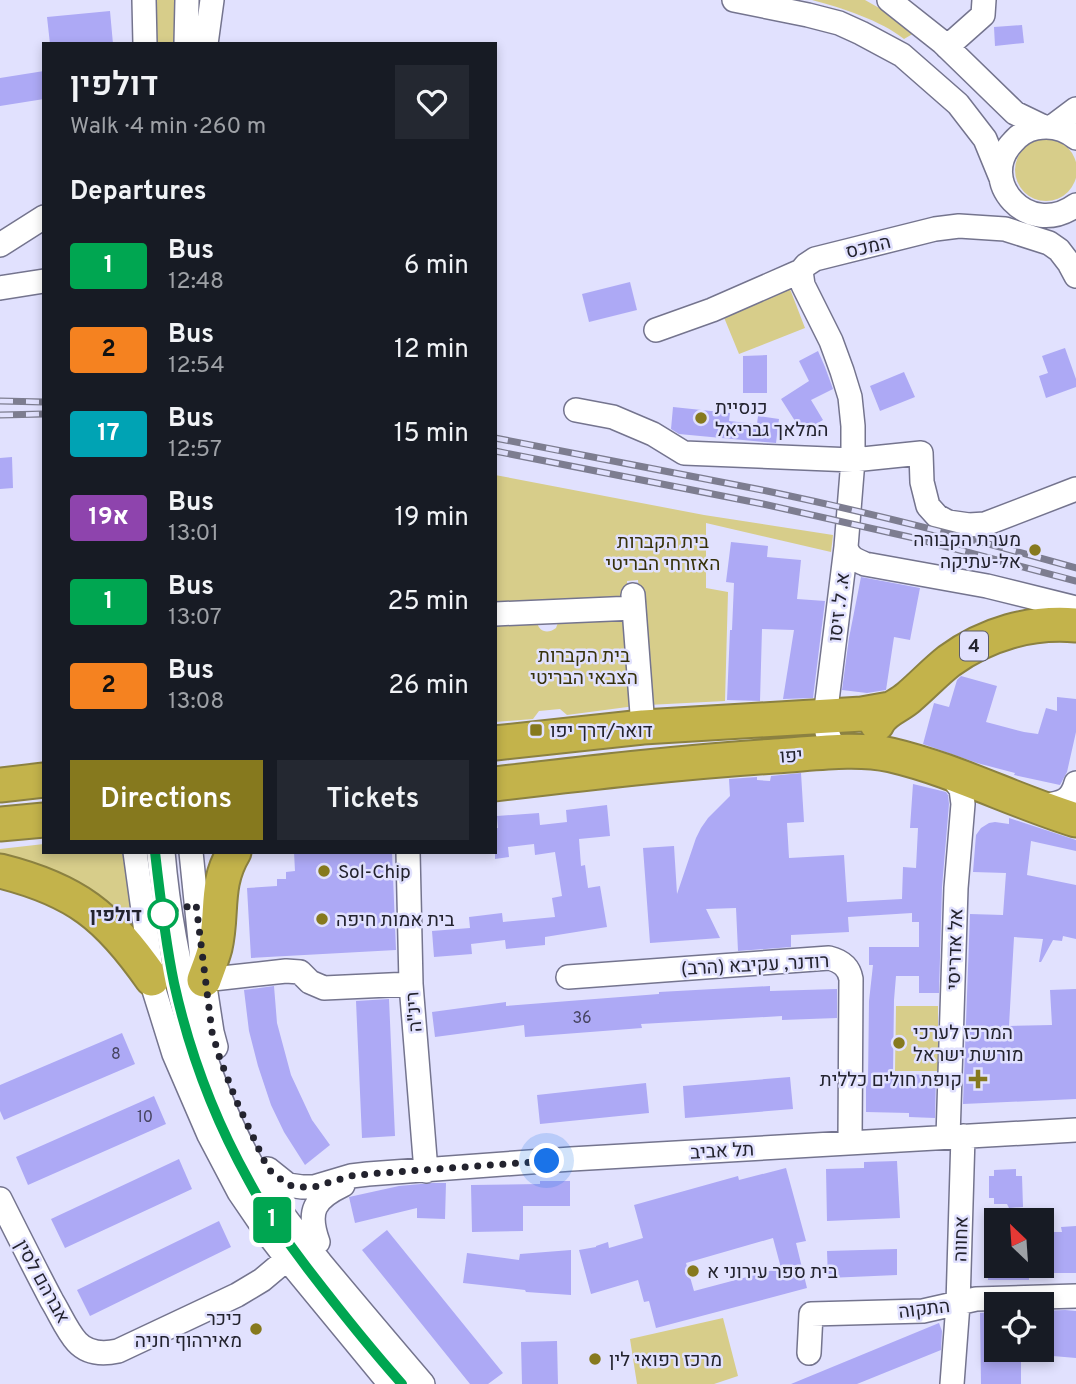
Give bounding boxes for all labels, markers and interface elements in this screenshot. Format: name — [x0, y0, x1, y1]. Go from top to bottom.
button: heart — [395, 65, 469, 139]
text: דולפין — [70, 66, 158, 108]
text: Walk · 4 min · 260 m — [70, 113, 266, 142]
text: Departures — [70, 176, 207, 209]
street label: המכס — [843, 231, 893, 265]
text: Bus — [168, 235, 214, 268]
text: 6 min — [404, 250, 469, 283]
text: 1 — [104, 251, 113, 281]
text: 12:48 — [168, 268, 224, 297]
text: Bus — [168, 319, 214, 352]
text: 12 min — [394, 334, 469, 367]
text: 2 — [101, 335, 116, 365]
text: 12:54 — [168, 352, 225, 381]
place label: כנסיית המלאך גבריאל — [715, 397, 828, 443]
text: Bus — [168, 403, 214, 436]
marker: כנסיית המלאך גבריאל — [693, 410, 709, 426]
text: 15 min — [394, 418, 469, 451]
text: 17 — [97, 419, 120, 449]
text: 12:57 — [168, 436, 222, 465]
text: Bus — [168, 487, 214, 520]
text: 19 min — [394, 502, 469, 535]
text: 19א — [88, 503, 129, 533]
text: 13:01 — [168, 520, 219, 549]
place label: מערת הקבורה אל-עתיקה — [913, 529, 1021, 575]
park label: בית הקברות האזרחי הבריטי — [606, 531, 720, 577]
marker: מערת הקבורה אל-עתיקה — [1027, 542, 1043, 558]
text: Bus — [168, 571, 214, 604]
street label: א. ל. זיסו — [824, 571, 856, 643]
text: 25 min — [388, 586, 469, 619]
text: 1 — [104, 587, 113, 617]
text: 13:07 — [168, 604, 222, 633]
road number: 4 — [960, 632, 988, 660]
park label: בית הקברות הצבאי הבריטי — [530, 645, 638, 691]
text: Bus — [168, 655, 214, 688]
text: 26 min — [388, 670, 469, 703]
text: 2 — [101, 671, 116, 701]
text: 13:08 — [168, 688, 224, 717]
place label: דואר/דרך יפו — [550, 720, 653, 744]
marker: דואר/דרך יפו — [528, 722, 544, 738]
street label: יפו — [779, 744, 804, 770]
button: Directions — [70, 760, 263, 840]
button: Tickets — [277, 760, 469, 840]
place label: Sol-Chip — [338, 861, 411, 885]
marker: Sol-Chip — [316, 863, 332, 879]
marker: דולפין — [148, 899, 178, 929]
place label: דולפין — [90, 904, 142, 928]
street label: אל אדריסי — [943, 908, 969, 990]
place label: בית אמות חיפה — [336, 909, 455, 933]
marker: בית אמות חיפה — [314, 911, 330, 927]
street label: רודנר, עקיבא (הרב) — [680, 950, 830, 982]
street label: רינ"ה — [401, 990, 429, 1033]
house number: 36 — [572, 1009, 592, 1029]
place label: המרכז לערכי מורשת ישראל — [913, 1022, 1024, 1068]
marker: המרכז לערכי מורשת ישראל — [891, 1035, 907, 1051]
house number: 8 — [111, 1045, 121, 1065]
place label: קופת חולים כללית — [820, 1069, 962, 1093]
marker: קופת חולים כללית — [968, 1069, 988, 1089]
house number: 10 — [137, 1108, 153, 1128]
street label: תל אביב — [689, 1138, 755, 1166]
your location — [529, 1143, 564, 1178]
line badge: 1 — [249, 1197, 295, 1243]
text: 1 — [267, 1205, 277, 1235]
north arrow — [984, 1208, 1054, 1278]
map controls — [984, 1208, 1054, 1362]
street label: אחווה — [949, 1216, 975, 1263]
street label: אברהם לסין — [8, 1236, 74, 1328]
place label: בית ספר עירוני א — [707, 1261, 838, 1285]
marker: בית ספר עירוני א — [685, 1263, 701, 1279]
button: locate — [984, 1292, 1054, 1362]
street label: התקוה — [897, 1295, 951, 1325]
place label: כיכר מאירהוף חניה — [135, 1308, 242, 1354]
marker: כיכר מאירהוף חניה — [248, 1321, 264, 1337]
place label: מרכז רפואי לין — [609, 1349, 722, 1373]
marker: מרכז רפואי לין — [587, 1351, 603, 1367]

